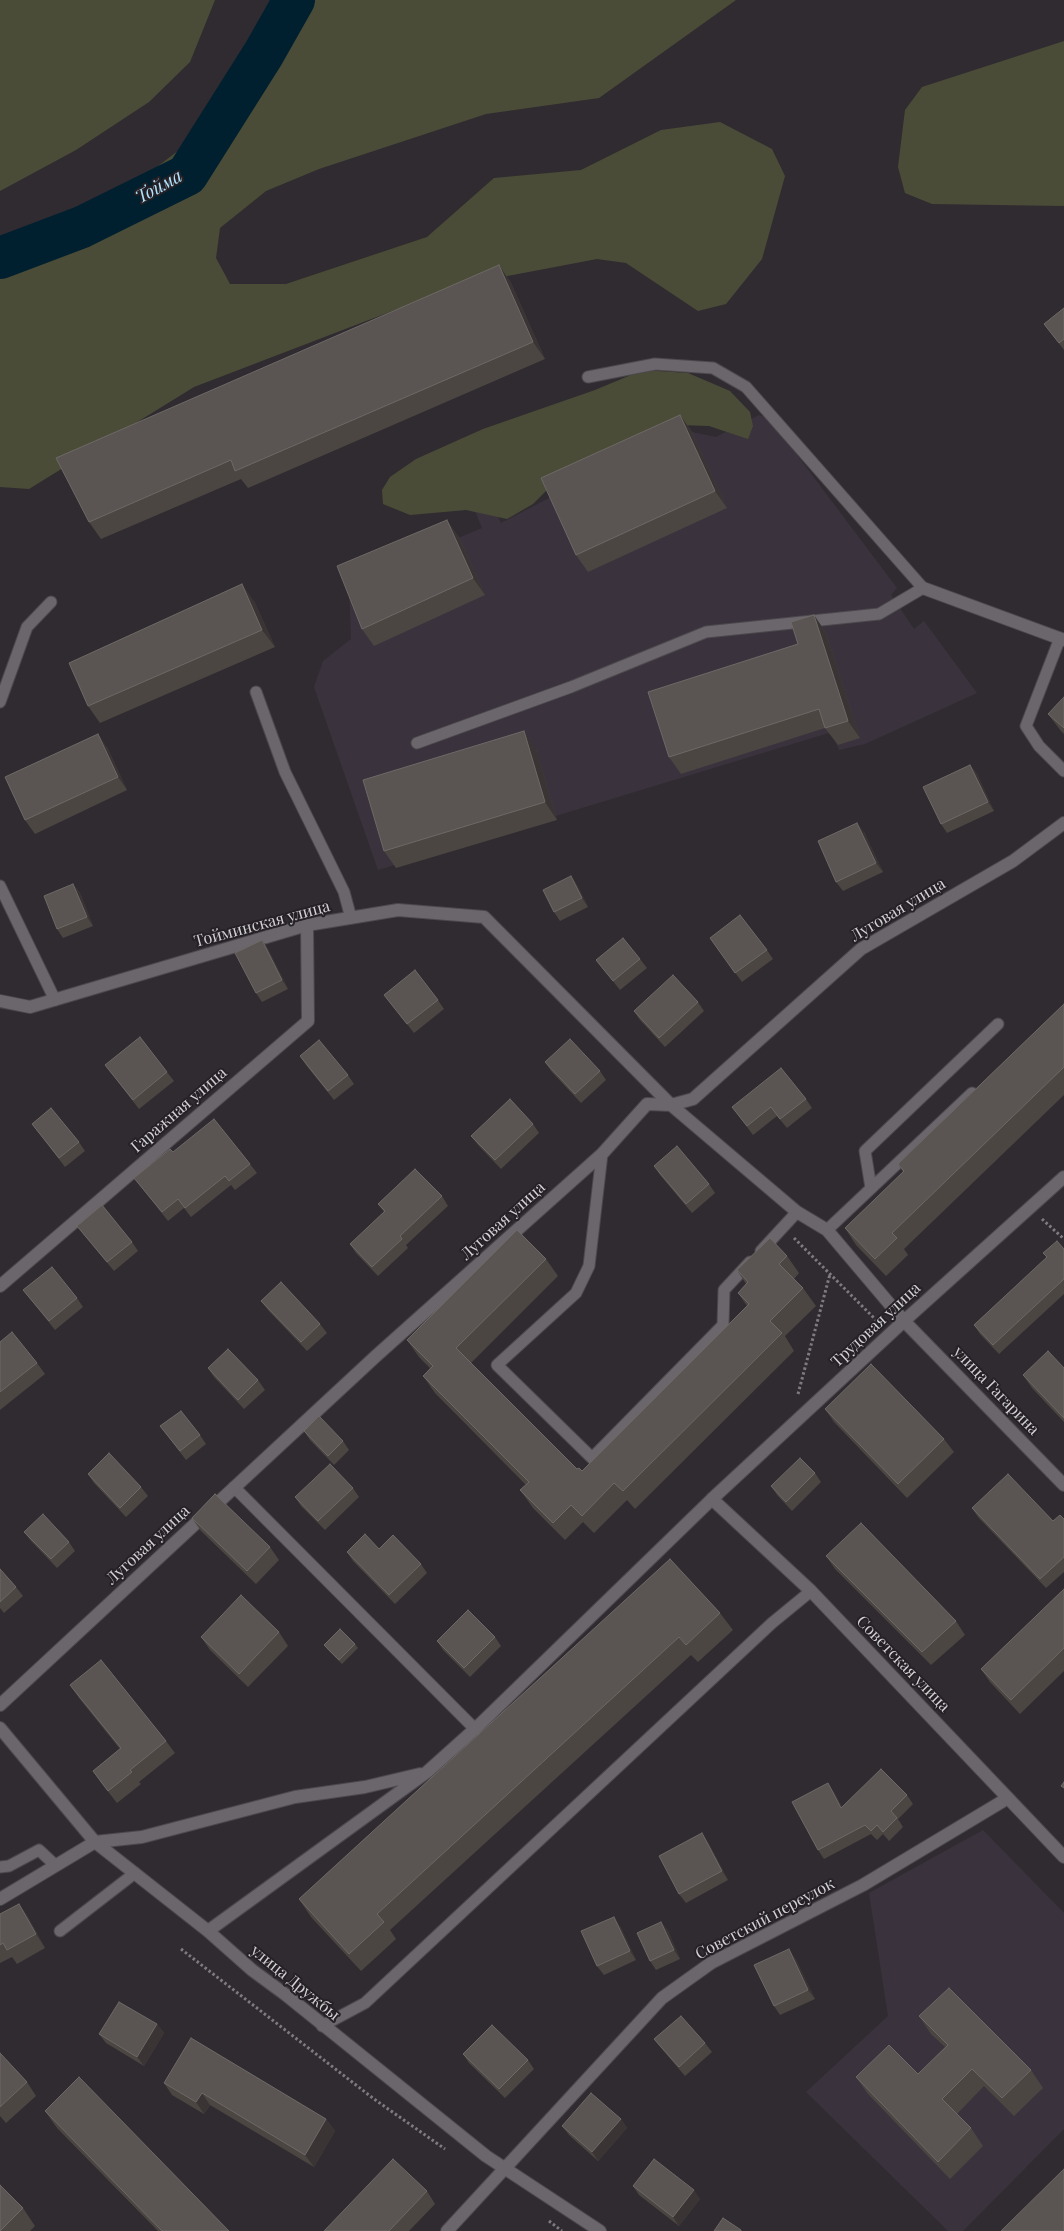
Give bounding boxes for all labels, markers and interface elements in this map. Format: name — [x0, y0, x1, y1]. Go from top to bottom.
water label: Тойма — [132, 165, 186, 209]
street label: Луговая улица — [847, 874, 949, 946]
street label: Тойминская улица — [192, 897, 332, 951]
street label: Гаражная улица — [127, 1063, 231, 1157]
street label: Луговая улица — [457, 1178, 549, 1264]
street label: Трудовая улица — [827, 1279, 925, 1371]
street label: улица Гагарина — [949, 1343, 1043, 1439]
street label: Луговая улица — [102, 1501, 194, 1589]
street label: Советская улица — [852, 1612, 954, 1716]
street label: Советский переулок — [692, 1874, 838, 1964]
street label: улица Дружбы — [247, 1941, 343, 2025]

